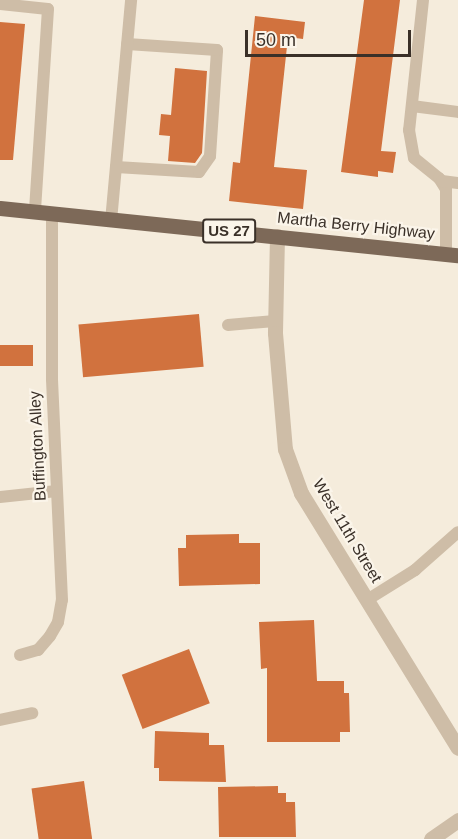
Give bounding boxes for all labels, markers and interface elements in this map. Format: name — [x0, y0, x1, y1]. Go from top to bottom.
scale bar — [248, 18, 414, 56]
text: 50 m — [256, 30, 296, 50]
street label: Martha Berry Highway — [276, 208, 436, 244]
road number: US 27 — [202, 219, 256, 243]
street label: Buffington Alley — [26, 390, 50, 502]
street label: West 11th Street — [308, 476, 386, 586]

